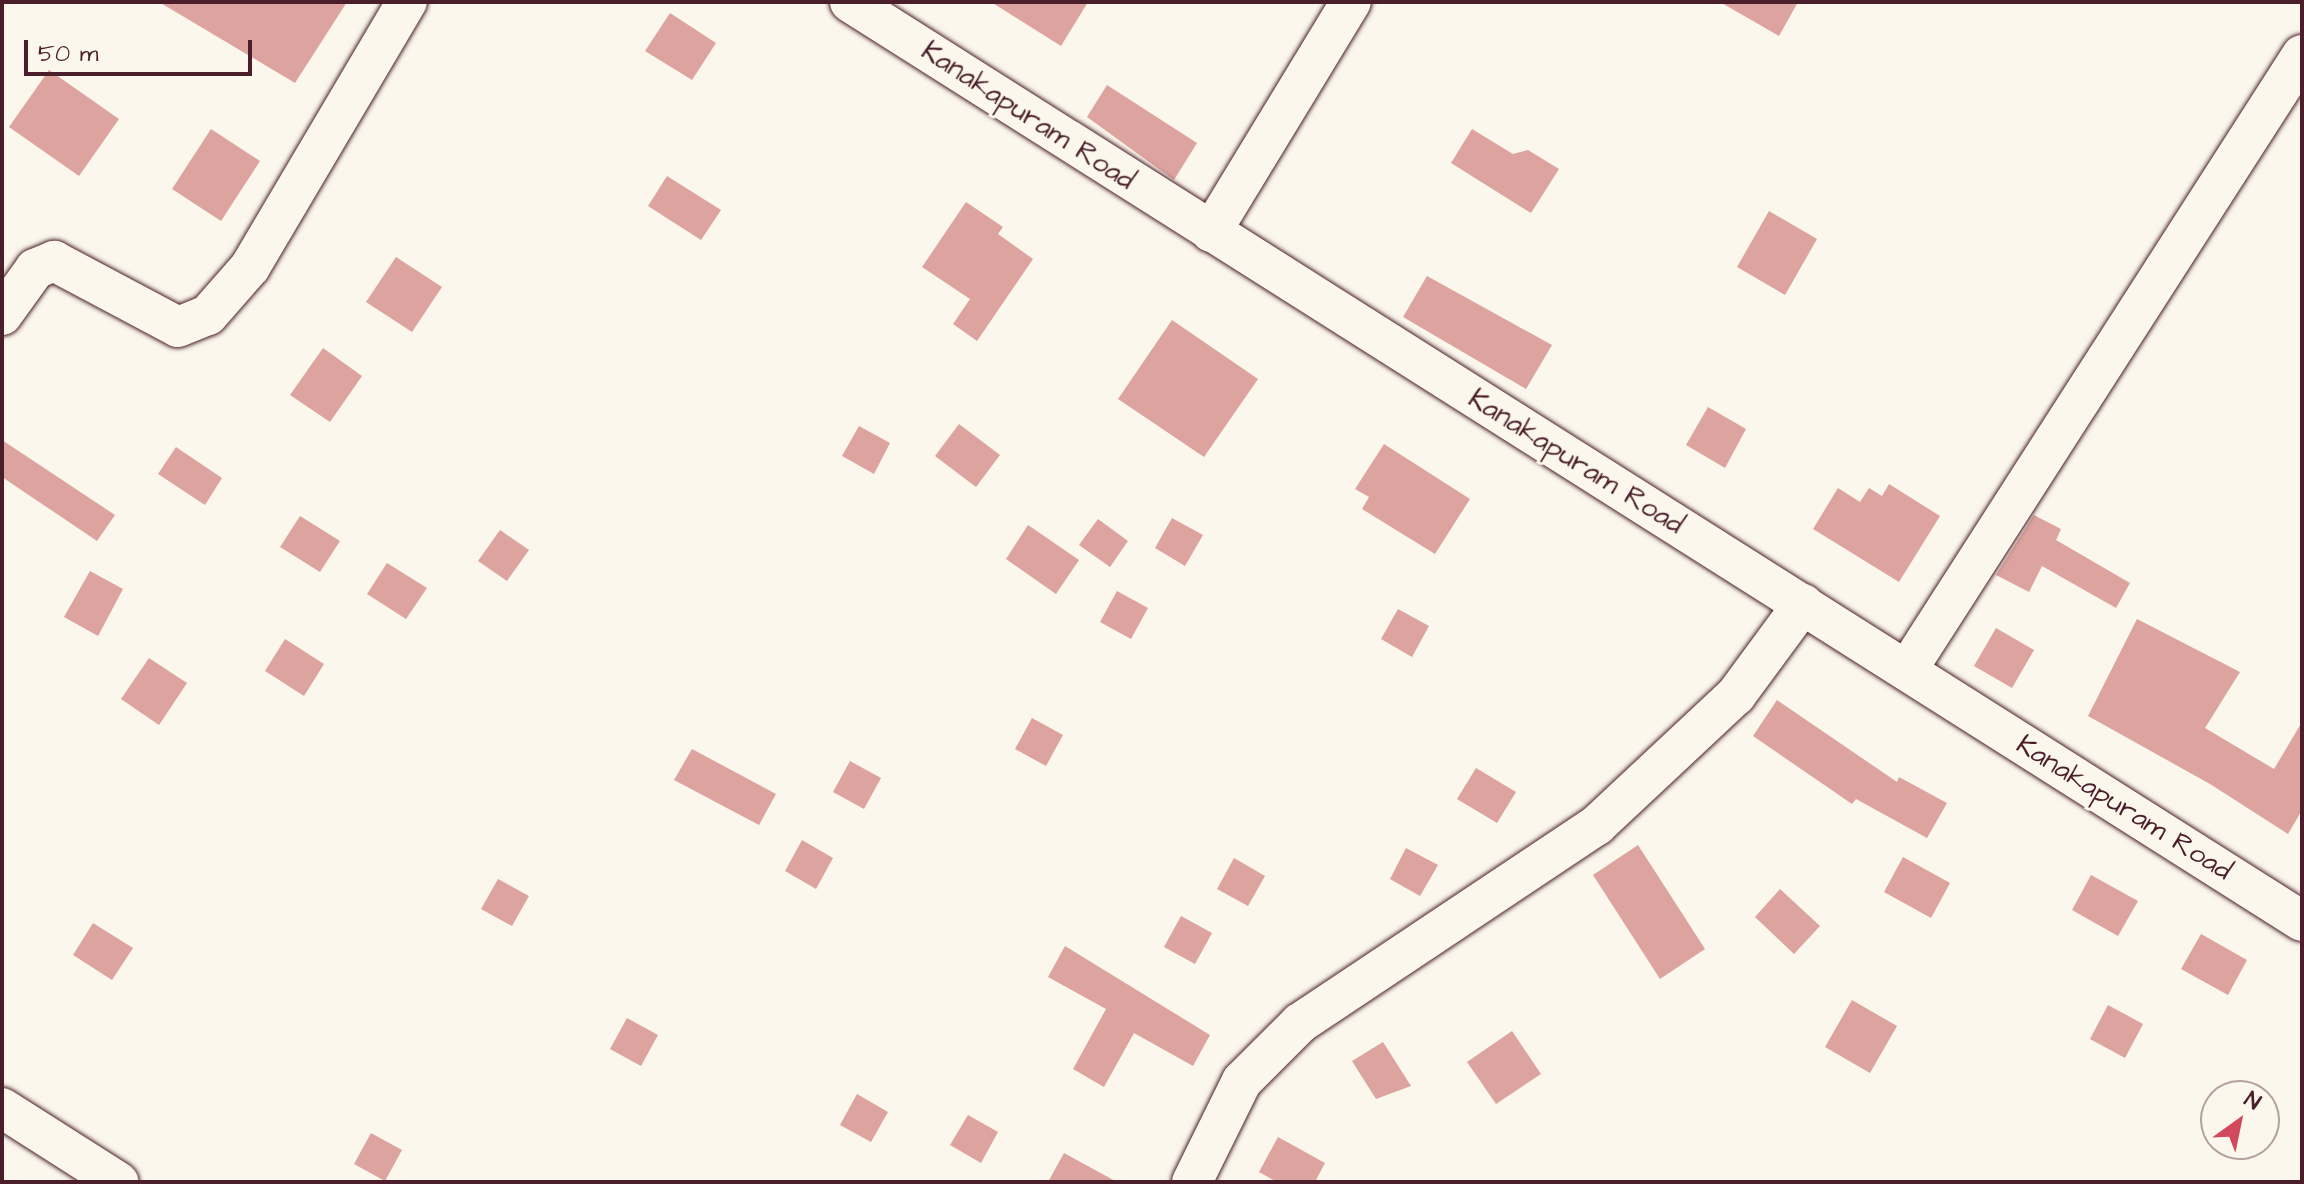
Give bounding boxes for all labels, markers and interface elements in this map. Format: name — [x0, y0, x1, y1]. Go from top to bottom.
scale bar — [28, 24, 256, 74]
street label: Kanakapuram Road — [915, 34, 1141, 198]
text: 50 m — [38, 37, 98, 71]
street label: Kanakapuram Road — [1462, 382, 1690, 542]
street label: Kanakapuram Road — [2010, 728, 2238, 888]
north arrow — [2200, 1080, 2280, 1160]
text: N — [2238, 1084, 2266, 1118]

